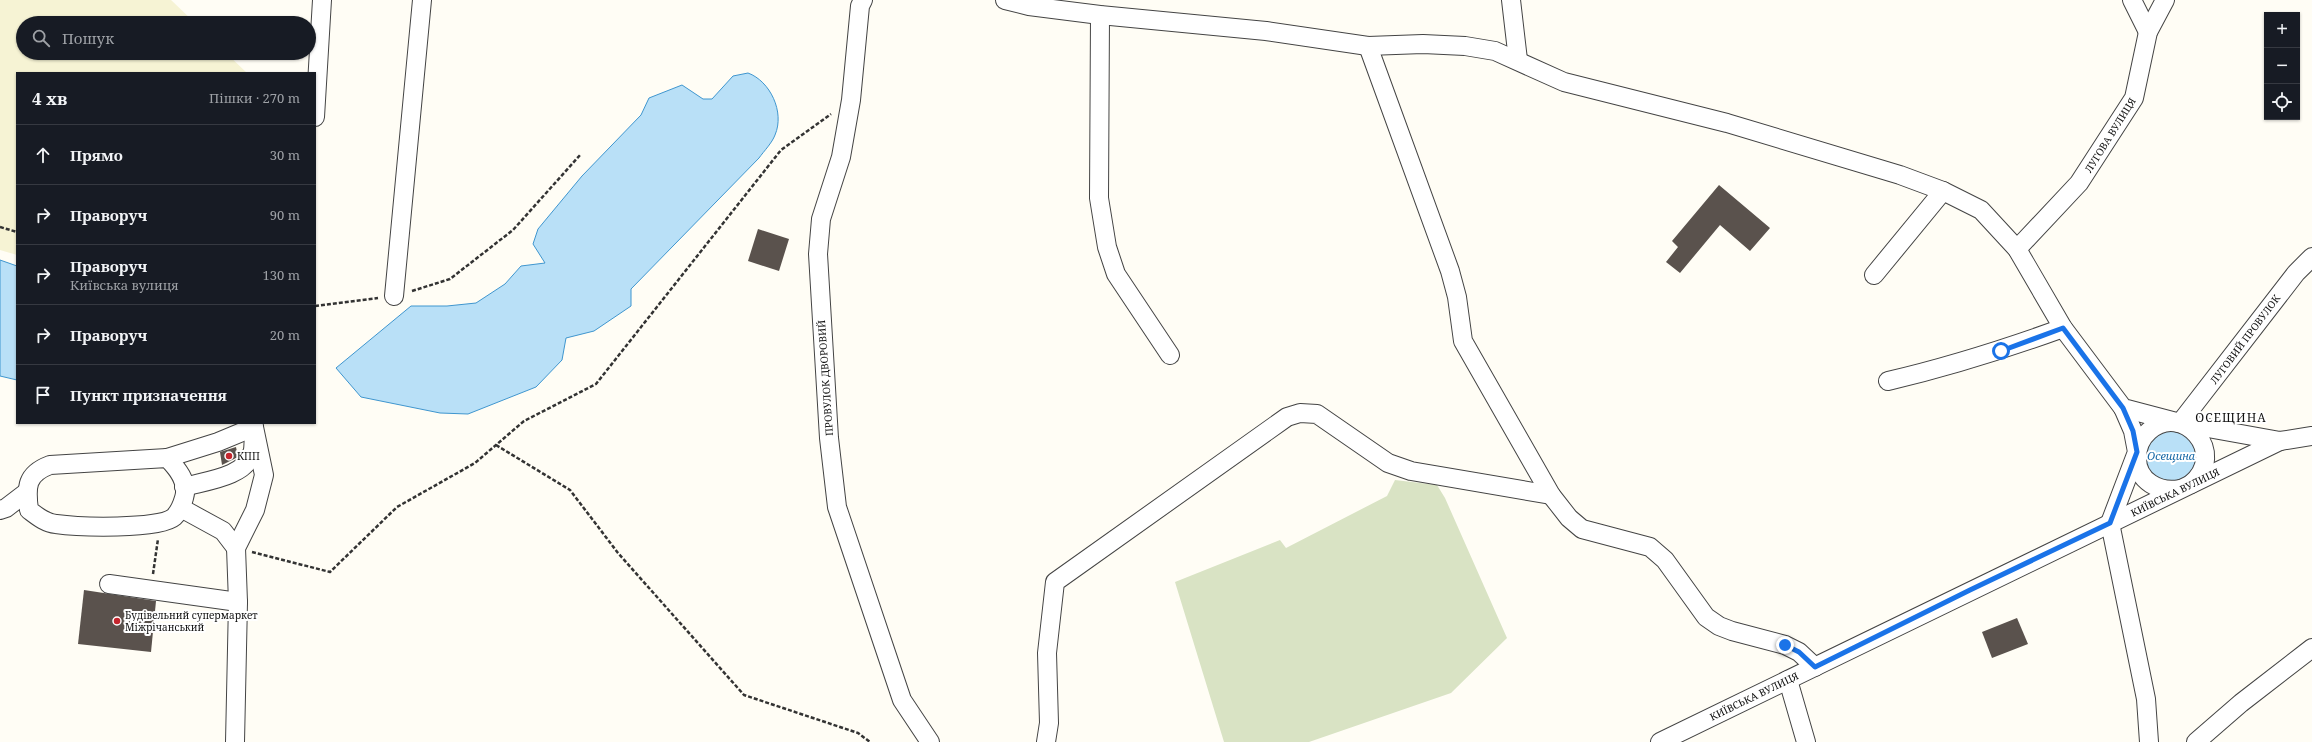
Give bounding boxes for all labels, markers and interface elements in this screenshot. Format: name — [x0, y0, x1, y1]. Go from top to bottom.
map controls — [2264, 12, 2300, 120]
button: + — [2264, 12, 2300, 48]
search box — [16, 16, 316, 60]
icon: search — [30, 27, 52, 49]
text: Пошук — [62, 28, 114, 48]
button: − — [2264, 48, 2300, 84]
button: locate — [2264, 84, 2300, 120]
text: 4 хв — [32, 87, 67, 110]
text: Пішки · 270 m — [209, 89, 300, 107]
street label: ЛУГОВА ВУЛИЦЯ — [2081, 94, 2139, 175]
icon: ahead — [32, 144, 54, 166]
text: Прямо — [70, 145, 123, 165]
text: 30 m — [270, 146, 300, 164]
icon: right — [32, 204, 54, 226]
text: Праворуч — [70, 205, 147, 225]
text: 90 m — [270, 206, 300, 224]
text: Праворуч — [70, 256, 147, 276]
icon: right — [32, 264, 54, 286]
text: 130 m — [263, 266, 300, 284]
text: Київська вулиця — [70, 276, 179, 294]
street label: ЛУГОВИЙ ПРОВУЛОК — [2207, 291, 2284, 386]
street label: ПРОВУЛОК ДВОРОВИЙ — [814, 319, 836, 437]
icon: right — [32, 324, 54, 346]
text: Праворуч — [70, 325, 147, 345]
text: 20 m — [270, 326, 300, 344]
route start — [1992, 342, 2010, 360]
icon: arrive — [32, 384, 54, 406]
text: Пункт призначення — [70, 385, 227, 405]
district label: ОСЕЩИНА — [2195, 409, 2267, 426]
water label: Осещина — [2147, 448, 2196, 463]
place label: КПП — [237, 449, 260, 463]
marker: КПП — [224, 451, 234, 461]
street label: КИЇВСЬКА ВУЛИЦЯ — [2128, 464, 2222, 520]
place label: Будівельний супермаркет Міжрічанський — [125, 608, 258, 634]
marker: Будівельний супермаркет Міжрічанський — [112, 616, 122, 626]
route end — [1776, 636, 1794, 654]
street label: КИЇВСЬКА ВУЛИЦЯ — [1707, 668, 1801, 724]

